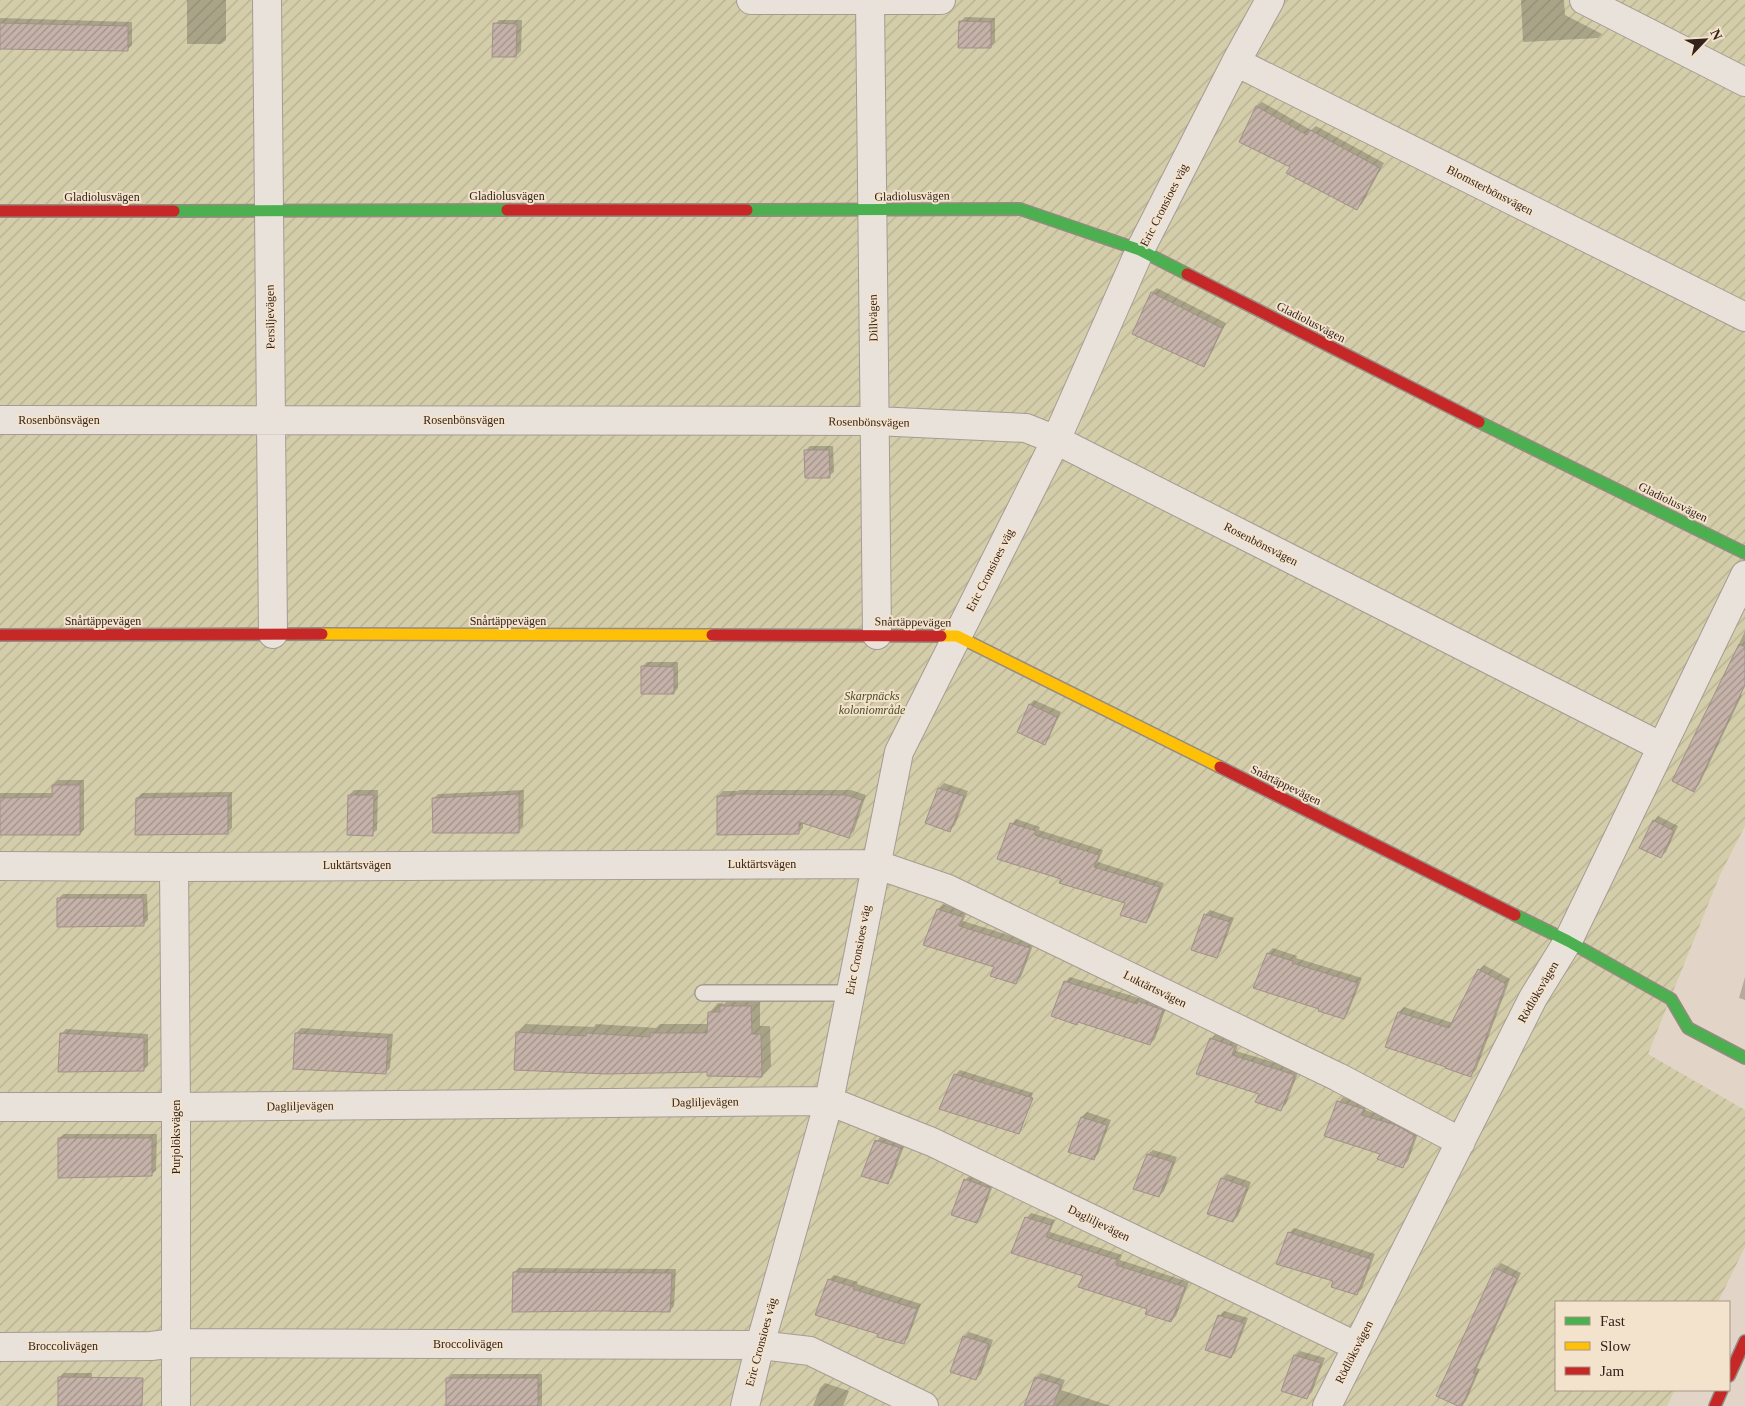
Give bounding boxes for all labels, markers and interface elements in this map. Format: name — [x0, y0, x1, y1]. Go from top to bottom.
north arrow — [1680, 15, 1730, 65]
text: N — [1707, 27, 1725, 42]
street label: Eric Cronsioes väg — [1137, 161, 1191, 249]
street label: Blomsterbönsvägen — [1444, 162, 1536, 218]
street label: Gladiolusvägen — [874, 188, 950, 204]
street label: Gladiolusvägen — [469, 189, 545, 203]
street label: Gladiolusvägen — [64, 190, 140, 204]
street label: Persiljevägen — [262, 285, 278, 349]
street label: Dillvägen — [866, 294, 880, 342]
street label: Gladiolusvägen — [1274, 299, 1348, 345]
street label: Rosenbönsvägen — [18, 413, 100, 427]
street label: Rosenbönsvägen — [423, 413, 505, 427]
street label: Rosenbönsvägen — [828, 414, 910, 430]
street label: Gladiolusvägen — [1636, 479, 1710, 525]
street label: Rosenbönsvägen — [1222, 519, 1300, 569]
street label: Eric Cronsioes väg — [963, 526, 1017, 614]
street label: Snårtäppevägen — [65, 614, 141, 628]
street label: Snårtäppevägen — [470, 614, 546, 628]
street label: Snårtäppevägen — [875, 614, 951, 630]
park label: Skarpnäcks koloniområde — [839, 689, 906, 717]
street label: Snårtäppevägen — [1248, 762, 1324, 808]
street label: Luktärtsvägen — [728, 857, 796, 871]
street label: Luktärtsvägen — [323, 858, 391, 872]
street label: Eric Cronsioes väg — [842, 904, 874, 996]
street label: Rödlöksvägen — [1515, 959, 1561, 1025]
street label: Luktärtsvägen — [1121, 968, 1189, 1010]
street label: Dagliljevägen — [671, 1094, 739, 1110]
street label: Dagliljevägen — [266, 1098, 334, 1114]
street label: Purjolöksvägen — [169, 1100, 183, 1174]
street label: Dagliljevägen — [1066, 1202, 1132, 1244]
street label: Eric Cronsioes väg — [742, 1296, 780, 1388]
legend — [1555, 1301, 1730, 1391]
text: Fast — [1600, 1313, 1626, 1329]
street label: Rödlöksvägen — [1332, 1318, 1376, 1386]
street label: Broccolivägen — [433, 1337, 503, 1351]
text: Slow — [1600, 1338, 1631, 1354]
street label: Broccolivägen — [28, 1339, 98, 1353]
text: Jam — [1600, 1363, 1624, 1379]

